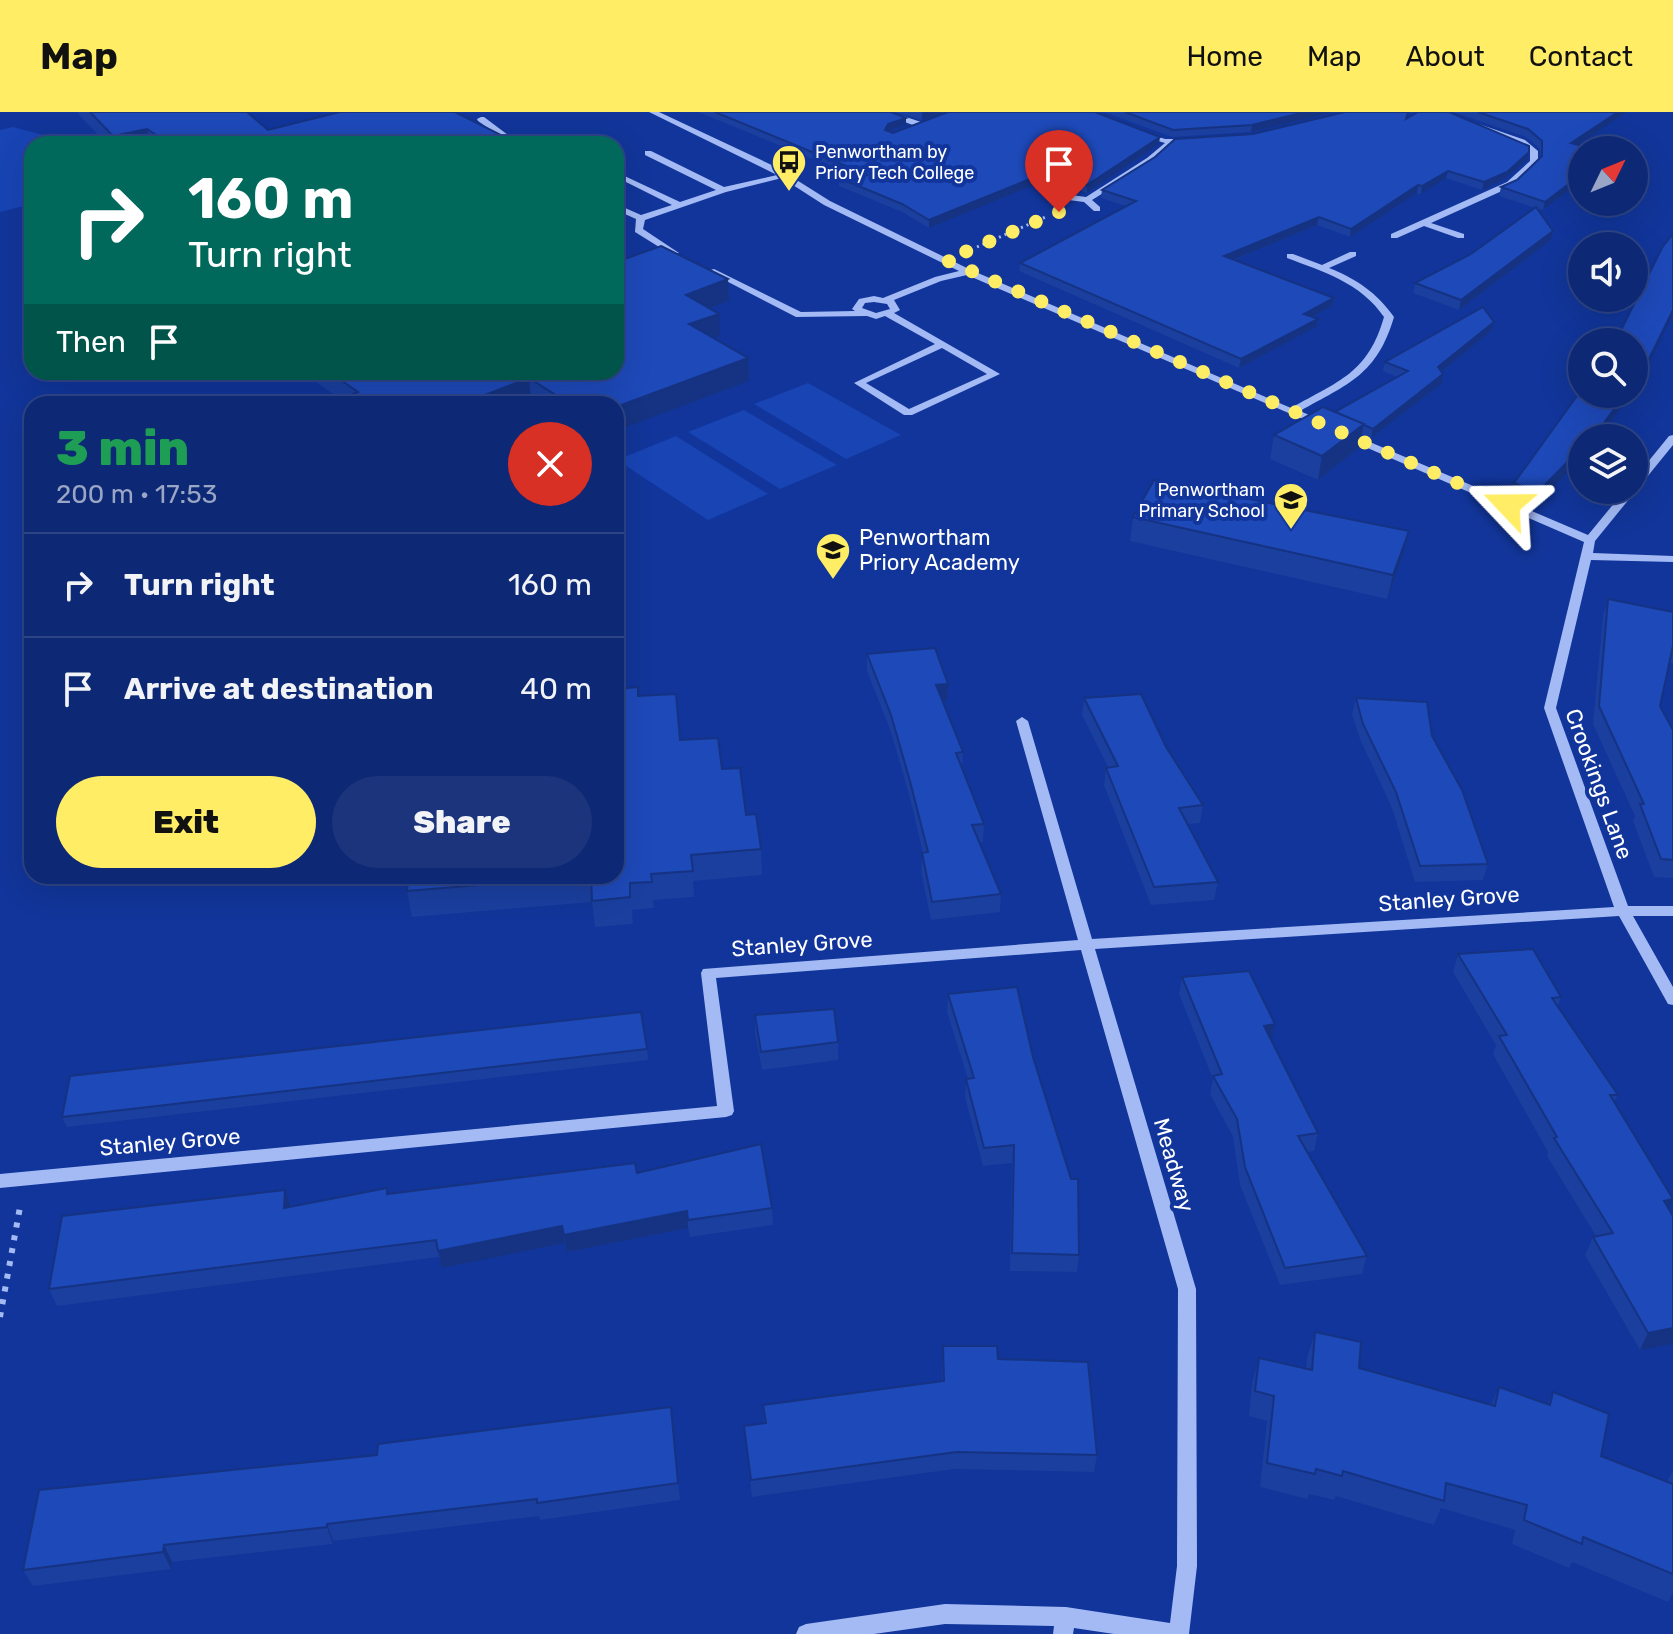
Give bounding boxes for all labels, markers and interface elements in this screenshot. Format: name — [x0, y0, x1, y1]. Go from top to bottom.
text: Map — [40, 33, 118, 79]
text: Home — [1186, 40, 1263, 73]
text: Map — [1307, 40, 1361, 73]
text: About — [1405, 40, 1485, 73]
text: Contact — [1529, 40, 1633, 73]
pin — [1025, 130, 1093, 212]
north arrow — [1568, 136, 1648, 216]
map controls — [1568, 136, 1648, 504]
place label: Penwortham by Priory Tech College — [815, 141, 974, 184]
icon: arrive — [1037, 142, 1081, 186]
bus stop icon: Penwortham by Priory Tech College — [770, 143, 808, 193]
text: 160 m — [188, 166, 354, 232]
icon: right — [56, 168, 160, 272]
button: sound — [1568, 232, 1648, 312]
text: Turn right — [188, 233, 352, 276]
icon: arrive — [142, 320, 186, 364]
text: Then — [56, 324, 126, 360]
button: search — [1568, 328, 1648, 408]
text: 3 min — [56, 420, 189, 477]
button: close — [508, 422, 592, 506]
button: layers — [1568, 424, 1648, 504]
position arrow — [1466, 463, 1550, 547]
text: 200 m · 17:53 — [56, 479, 217, 510]
place label: Penwortham Primary School — [1138, 479, 1265, 522]
school or university icon: Penwortham Primary School — [1272, 481, 1310, 531]
place label: Penwortham Priory Academy — [859, 524, 1020, 576]
school or university icon: Penwortham Priory Academy — [814, 531, 852, 581]
icon: right — [56, 563, 100, 607]
text: Turn right — [124, 567, 275, 603]
text: 160 m — [508, 567, 592, 603]
icon: arrive — [56, 667, 100, 711]
text: Arrive at destination — [124, 671, 434, 707]
text: 40 m — [520, 671, 592, 707]
street label: Crookings Lane — [1559, 705, 1639, 863]
button: Exit — [56, 776, 316, 868]
button: Share — [332, 776, 592, 868]
street label: Stanley Grove — [1378, 881, 1520, 917]
street label: Stanley Grove — [731, 926, 873, 962]
street label: Meadway — [1148, 1115, 1200, 1215]
street label: Stanley Grove — [98, 1122, 242, 1162]

